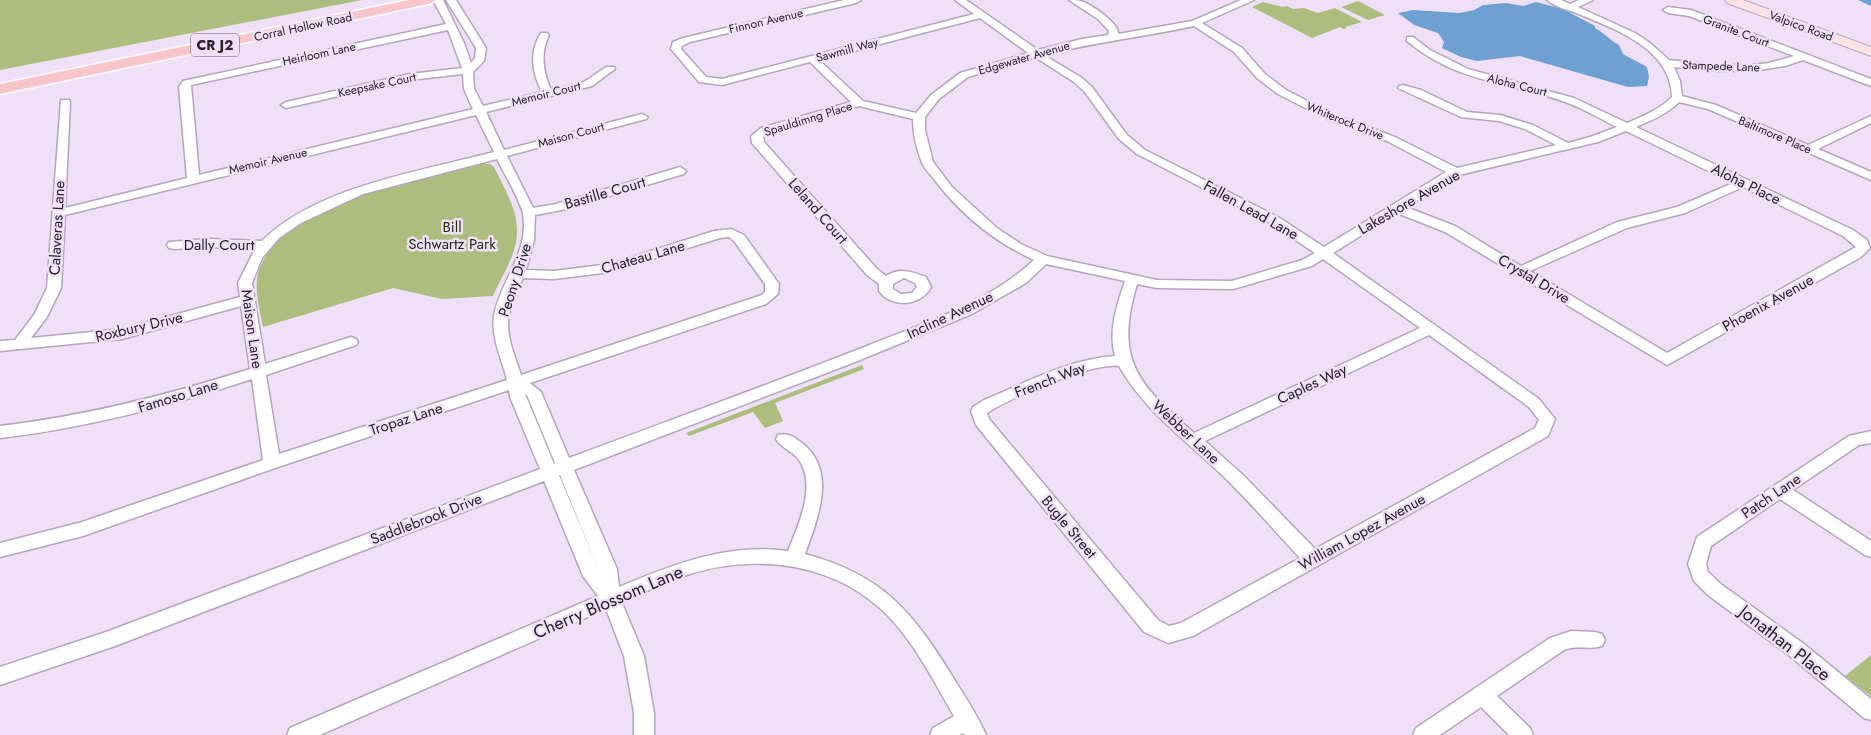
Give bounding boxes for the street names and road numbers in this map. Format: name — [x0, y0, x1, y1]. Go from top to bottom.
street label: Finnon Avenue — [727, 4, 805, 38]
street label: Valpico Road — [1766, 6, 1836, 46]
street label: Corral Hollow Road — [252, 8, 354, 46]
street label: Granite Court — [1700, 10, 1772, 52]
street label: Sawmill Way — [814, 33, 881, 67]
road number: CR J2 — [191, 34, 239, 56]
street label: Edgewater Avenue — [976, 36, 1072, 80]
street label: Heirloom Lane — [281, 37, 357, 71]
street label: Stampede Lane — [1682, 56, 1760, 76]
street label: Keepsake Court — [336, 68, 418, 102]
street label: Aloha Court — [1485, 69, 1549, 101]
street label: Memoir Court — [510, 77, 583, 111]
street label: Spauldimng Place — [762, 97, 854, 141]
street label: Whiterock Drive — [1304, 97, 1386, 145]
street label: Baltimore Place — [1736, 111, 1814, 159]
street label: Maison Court — [536, 117, 606, 152]
street label: Memoir Avenue — [227, 143, 309, 179]
street label: Aloha Place — [1708, 158, 1785, 210]
street label: Lakeshore Avenue — [1354, 164, 1464, 240]
street label: Bastille Court — [562, 171, 648, 215]
street label: Leland Court — [783, 173, 853, 249]
street label: Fallen Lead Lane — [1199, 175, 1303, 245]
street label: Calaveras Lane — [44, 180, 70, 276]
street label: Dally Court — [184, 234, 255, 256]
street label: Chateau Lane — [599, 235, 688, 279]
street label: Peony Drive — [493, 240, 537, 320]
street label: Crystal Drive — [1494, 249, 1574, 309]
street label: Phoenix Avenue — [1718, 269, 1818, 337]
street label: Incline Avenue — [903, 285, 997, 345]
street label: Maison Lane — [236, 288, 268, 370]
street label: Roxbury Drive — [93, 306, 185, 348]
street label: French Way — [1011, 356, 1089, 404]
street label: Caples Way — [1273, 358, 1351, 410]
street label: Famoso Lane — [135, 373, 221, 419]
street label: Webber Lane — [1147, 395, 1225, 469]
street label: Tropaz Lane — [367, 397, 446, 441]
street label: Patch Lane — [1737, 468, 1805, 524]
street label: Saddlebrook Drive — [367, 487, 485, 550]
street label: William Lopez Avenue — [1295, 488, 1430, 576]
street label: Bugle Street — [1036, 491, 1102, 564]
street label: Cherry Blossom Lane — [529, 559, 687, 645]
street label: Jonathan Place — [1732, 598, 1836, 687]

